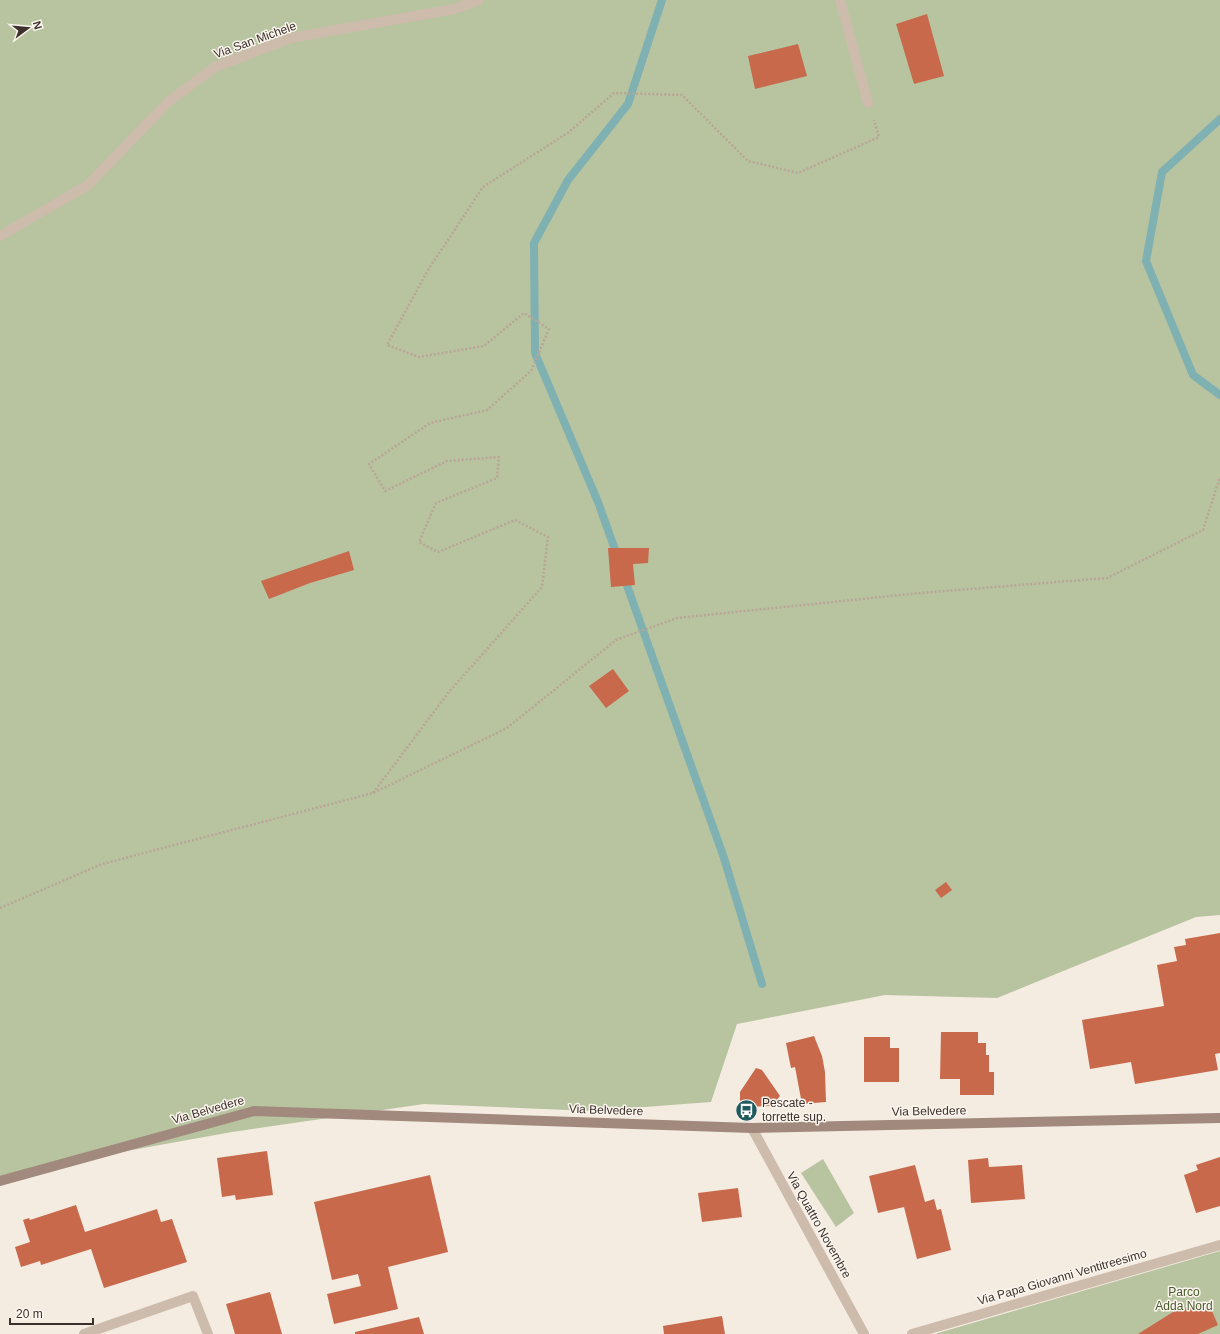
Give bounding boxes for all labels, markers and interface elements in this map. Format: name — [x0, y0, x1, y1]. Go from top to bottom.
north arrow — [8, 8, 48, 48]
street label: Via San Michele — [212, 19, 298, 61]
text: N — [31, 20, 44, 31]
street label: Via Belvedere — [170, 1093, 246, 1127]
place label: Pescate - torrette sup. — [762, 1096, 826, 1124]
bus stop icon: Pescate - torrette sup. — [733, 1097, 759, 1123]
street label: Via Belvedere — [569, 1102, 644, 1118]
street label: Via Belvedere — [892, 1103, 967, 1119]
street label: Via Quattro Novembre — [784, 1169, 854, 1281]
street label: Via Papa Giovanni Ventitreesimo — [976, 1246, 1148, 1308]
park label: Parco Adda Nord — [1155, 1285, 1213, 1313]
scale bar — [10, 1300, 93, 1326]
text: 20 m — [16, 1307, 43, 1321]

